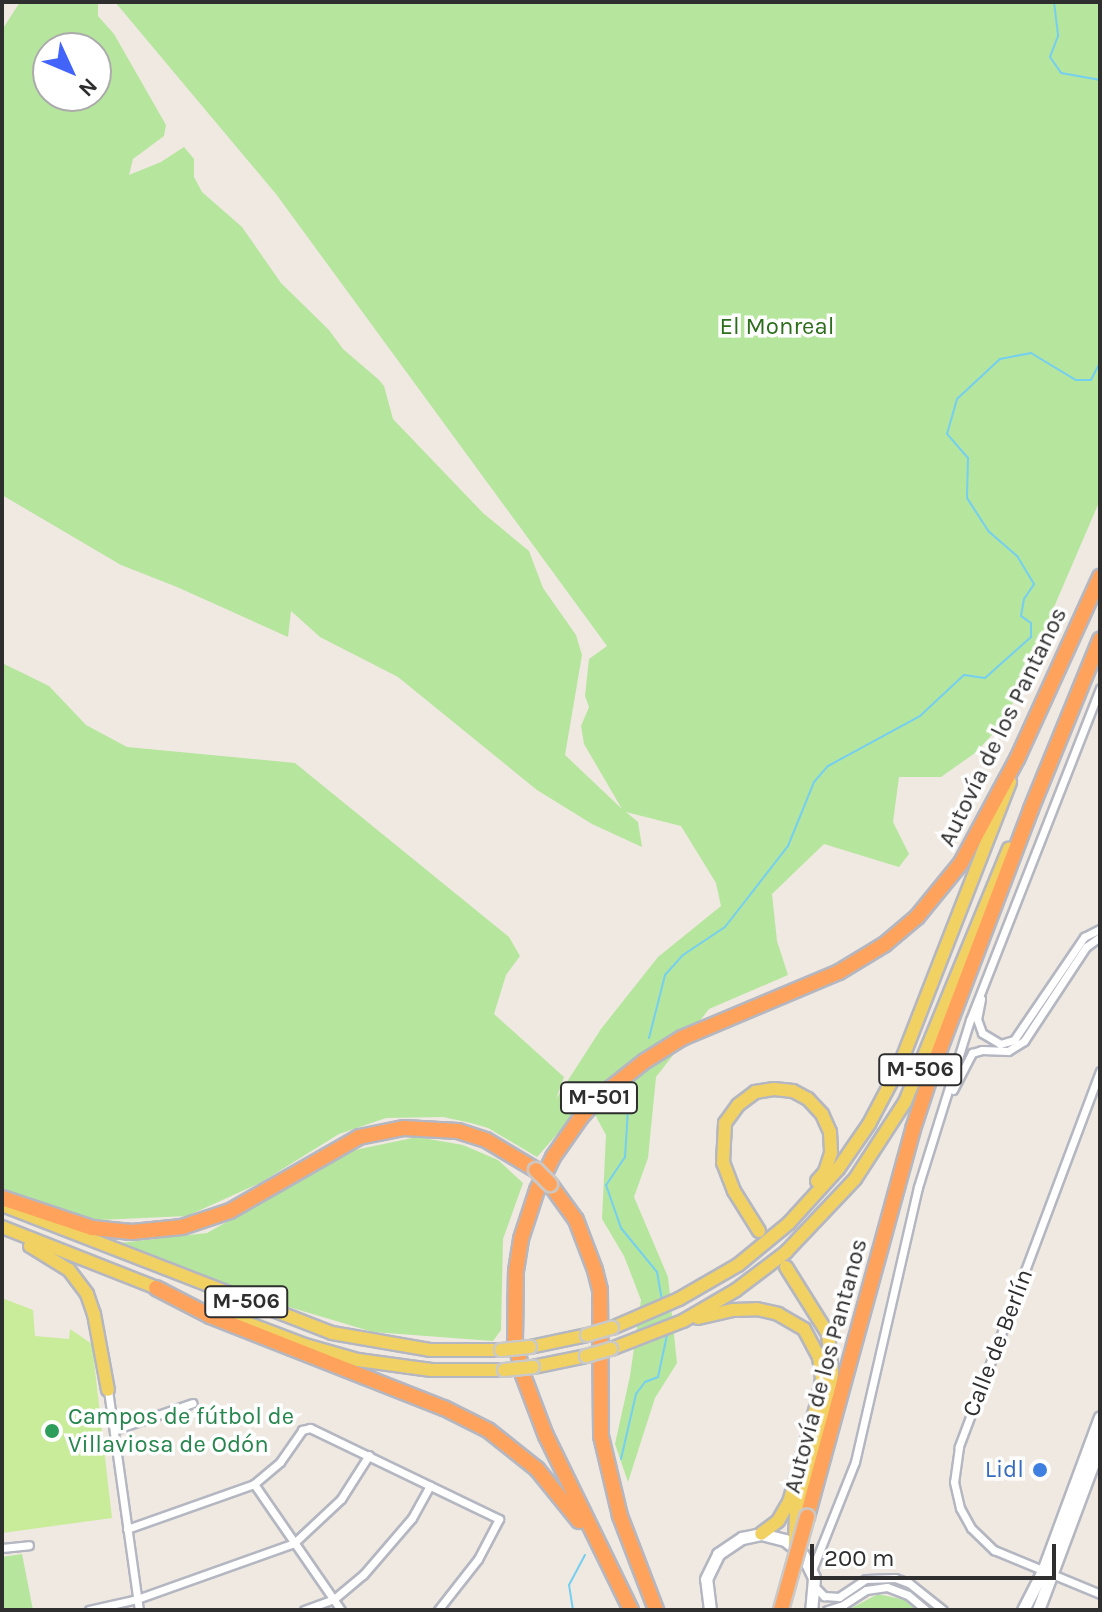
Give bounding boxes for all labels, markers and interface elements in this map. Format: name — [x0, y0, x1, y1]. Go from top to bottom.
north arrow — [32, 32, 112, 112]
text: N — [73, 73, 103, 102]
park label: El Monreal — [720, 313, 834, 341]
street label: Autovía de los Pantanos — [933, 603, 1073, 851]
road number: M-506 — [878, 1052, 962, 1088]
road number: M-501 — [559, 1080, 639, 1116]
street label: Autovía de los Pantanos — [778, 1236, 874, 1496]
street label: Calle de Berlín — [957, 1265, 1039, 1421]
road number: M-506 — [204, 1284, 288, 1320]
place label: Campos de fútbol de Villaviosa de Odón — [68, 1403, 294, 1459]
marker: Campos de fútbol de Villaviosa de Odón — [43, 1422, 61, 1440]
place label: Lidl — [985, 1456, 1024, 1484]
marker: Lidl — [1031, 1461, 1049, 1479]
scale bar — [814, 1528, 1060, 1578]
text: 200 m — [824, 1544, 895, 1572]

